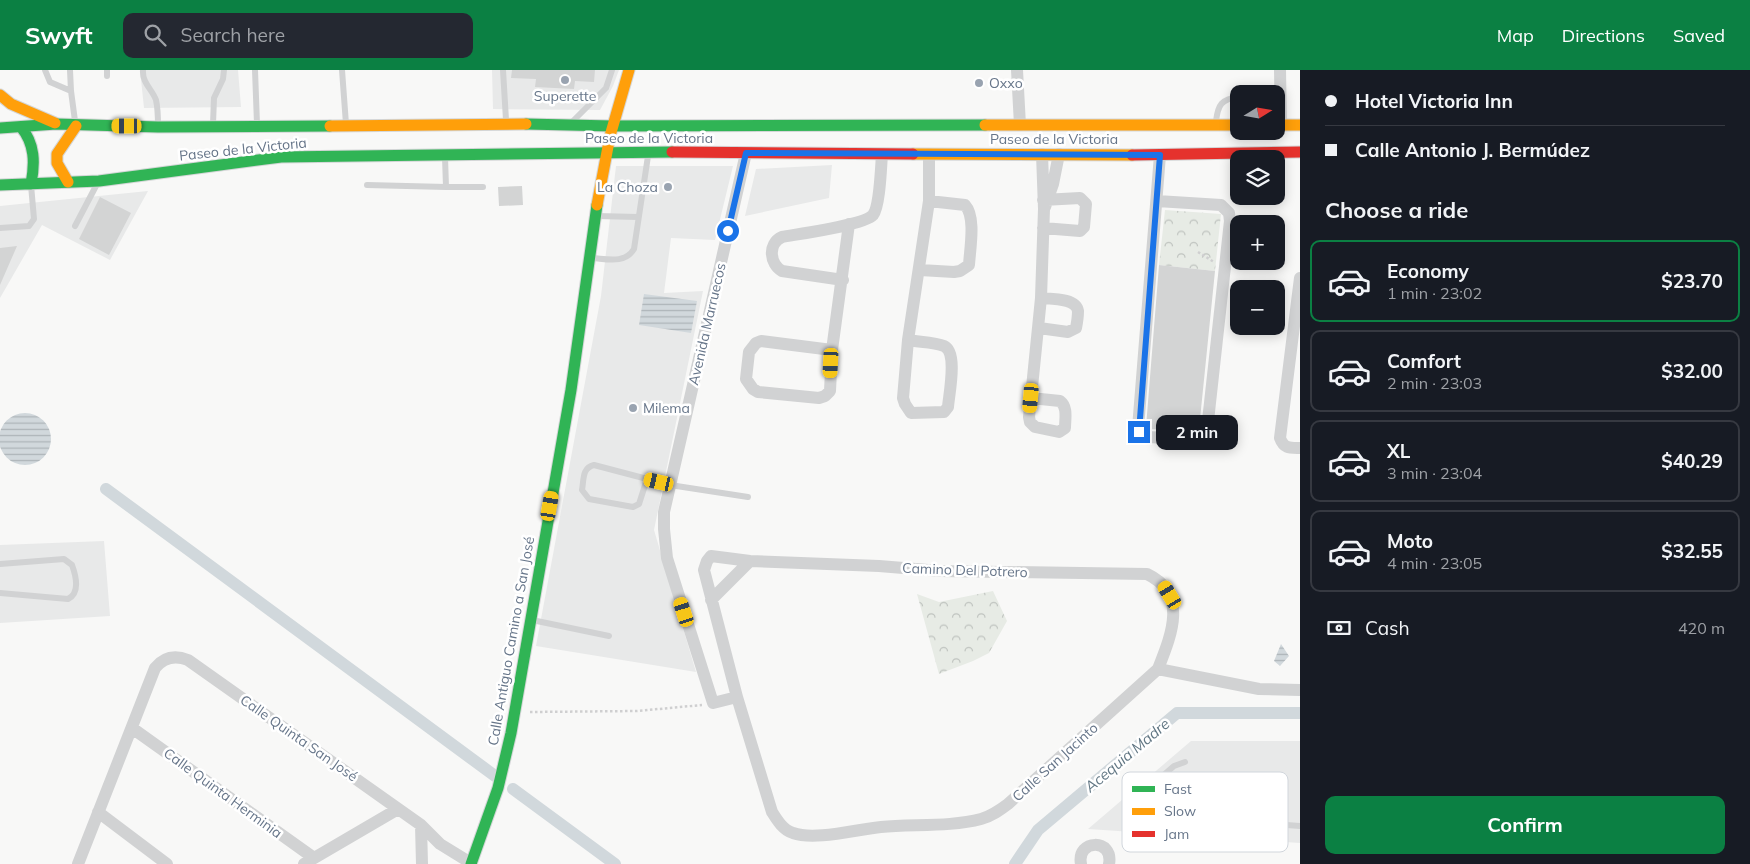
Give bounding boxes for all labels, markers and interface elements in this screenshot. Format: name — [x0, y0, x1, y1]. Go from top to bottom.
search box — [123, 13, 473, 58]
text: Swyft — [25, 20, 93, 50]
icon: search — [141, 21, 169, 49]
text: Search here — [181, 23, 285, 47]
text: Map — [1497, 24, 1534, 47]
text: Directions — [1562, 24, 1645, 47]
text: Saved — [1673, 24, 1725, 47]
marker: Superette — [559, 74, 571, 86]
place label: Oxxo — [989, 74, 1023, 92]
marker: Oxxo — [973, 77, 985, 89]
north arrow — [1230, 85, 1285, 140]
map controls — [1230, 85, 1285, 335]
place label: Superette — [534, 87, 596, 105]
text: Hotel Victoria Inn — [1355, 89, 1513, 113]
car — [112, 119, 142, 134]
street label: Paseo de la Victoria — [585, 129, 713, 147]
street label: Paseo de la Victoria — [990, 130, 1118, 148]
street label: Paseo de la Victoria — [178, 133, 308, 165]
text: Calle Antonio J. Bermúdez — [1355, 138, 1590, 162]
button: layers — [1230, 150, 1285, 205]
place label: La Choza — [597, 178, 658, 196]
marker: La Choza — [662, 181, 674, 193]
text: Choose a ride — [1325, 196, 1468, 224]
button: + — [1230, 215, 1285, 270]
route start — [717, 220, 739, 242]
icon: car — [1327, 259, 1372, 304]
text: Economy — [1387, 259, 1469, 283]
street label: Avenida Marruecos — [684, 261, 730, 387]
text: $23.70 — [1661, 269, 1723, 293]
button: − — [1230, 280, 1285, 335]
text: 1 min · 23:02 — [1387, 283, 1482, 303]
car — [822, 348, 839, 378]
icon: car — [1327, 349, 1372, 394]
text: Comfort — [1387, 349, 1461, 373]
text: $32.00 — [1661, 359, 1723, 383]
text: 2 min · 23:03 — [1387, 373, 1482, 393]
car — [1022, 382, 1039, 414]
place label: Milema — [643, 399, 690, 417]
marker: Milema — [627, 402, 639, 414]
callout: 2 min — [1156, 414, 1239, 450]
route end — [1128, 421, 1150, 443]
text: 2 min — [1176, 422, 1218, 442]
icon: car — [1327, 439, 1372, 484]
text: XL — [1387, 439, 1410, 463]
text: $40.29 — [1661, 449, 1723, 473]
text: 3 min · 23:04 — [1387, 463, 1482, 483]
car — [642, 471, 675, 493]
car — [540, 490, 559, 522]
icon: car — [1327, 529, 1372, 574]
text: Moto — [1387, 529, 1433, 553]
street label: Calle Antiguo Camino a San José — [484, 535, 538, 747]
text: $32.55 — [1661, 539, 1723, 563]
text: 4 min · 23:05 — [1387, 553, 1482, 573]
street label: Camino Del Potrero — [902, 559, 1028, 581]
car — [1155, 578, 1184, 612]
car — [672, 595, 695, 629]
icon: cash — [1325, 614, 1353, 642]
text: Cash — [1365, 616, 1410, 640]
text: 420 m — [1678, 618, 1725, 638]
street label: Calle Quinta San José — [237, 691, 361, 785]
water label: Acequia Madre — [1080, 714, 1173, 797]
street label: Calle San Jacinto — [1008, 719, 1102, 805]
street label: Calle Quinta Herminia — [160, 744, 286, 842]
legend — [1122, 772, 1288, 852]
text: Fast — [1164, 780, 1192, 798]
button: Confirm — [1325, 796, 1725, 854]
text: Slow — [1164, 802, 1196, 820]
text: Jam — [1164, 825, 1189, 843]

